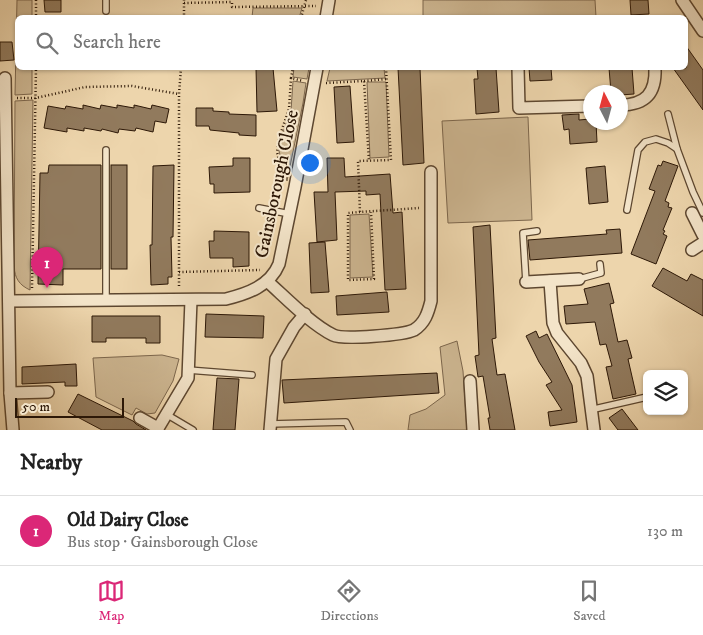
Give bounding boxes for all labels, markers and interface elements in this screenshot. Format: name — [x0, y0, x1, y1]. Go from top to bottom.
search box — [15, 15, 688, 70]
icon: search — [33, 29, 61, 57]
text: Search here — [73, 31, 161, 54]
north arrow — [583, 85, 628, 130]
street label: Gainsborough Close — [250, 108, 304, 260]
your location — [297, 150, 323, 176]
pin: 1 — [31, 247, 63, 288]
map controls — [643, 370, 688, 415]
button: layers — [643, 370, 688, 415]
scale bar — [15, 395, 124, 418]
text: 50 m — [22, 398, 50, 416]
text: Nearby — [20, 450, 82, 476]
text: Old Dairy Close — [67, 509, 189, 532]
text: 1 — [33, 521, 39, 541]
text: 130 m — [647, 521, 683, 541]
text: Bus stop · Gainsborough Close — [67, 532, 258, 552]
tab: Map — [97, 577, 125, 625]
tab: Directions — [320, 577, 378, 625]
tab: Saved — [573, 577, 606, 625]

